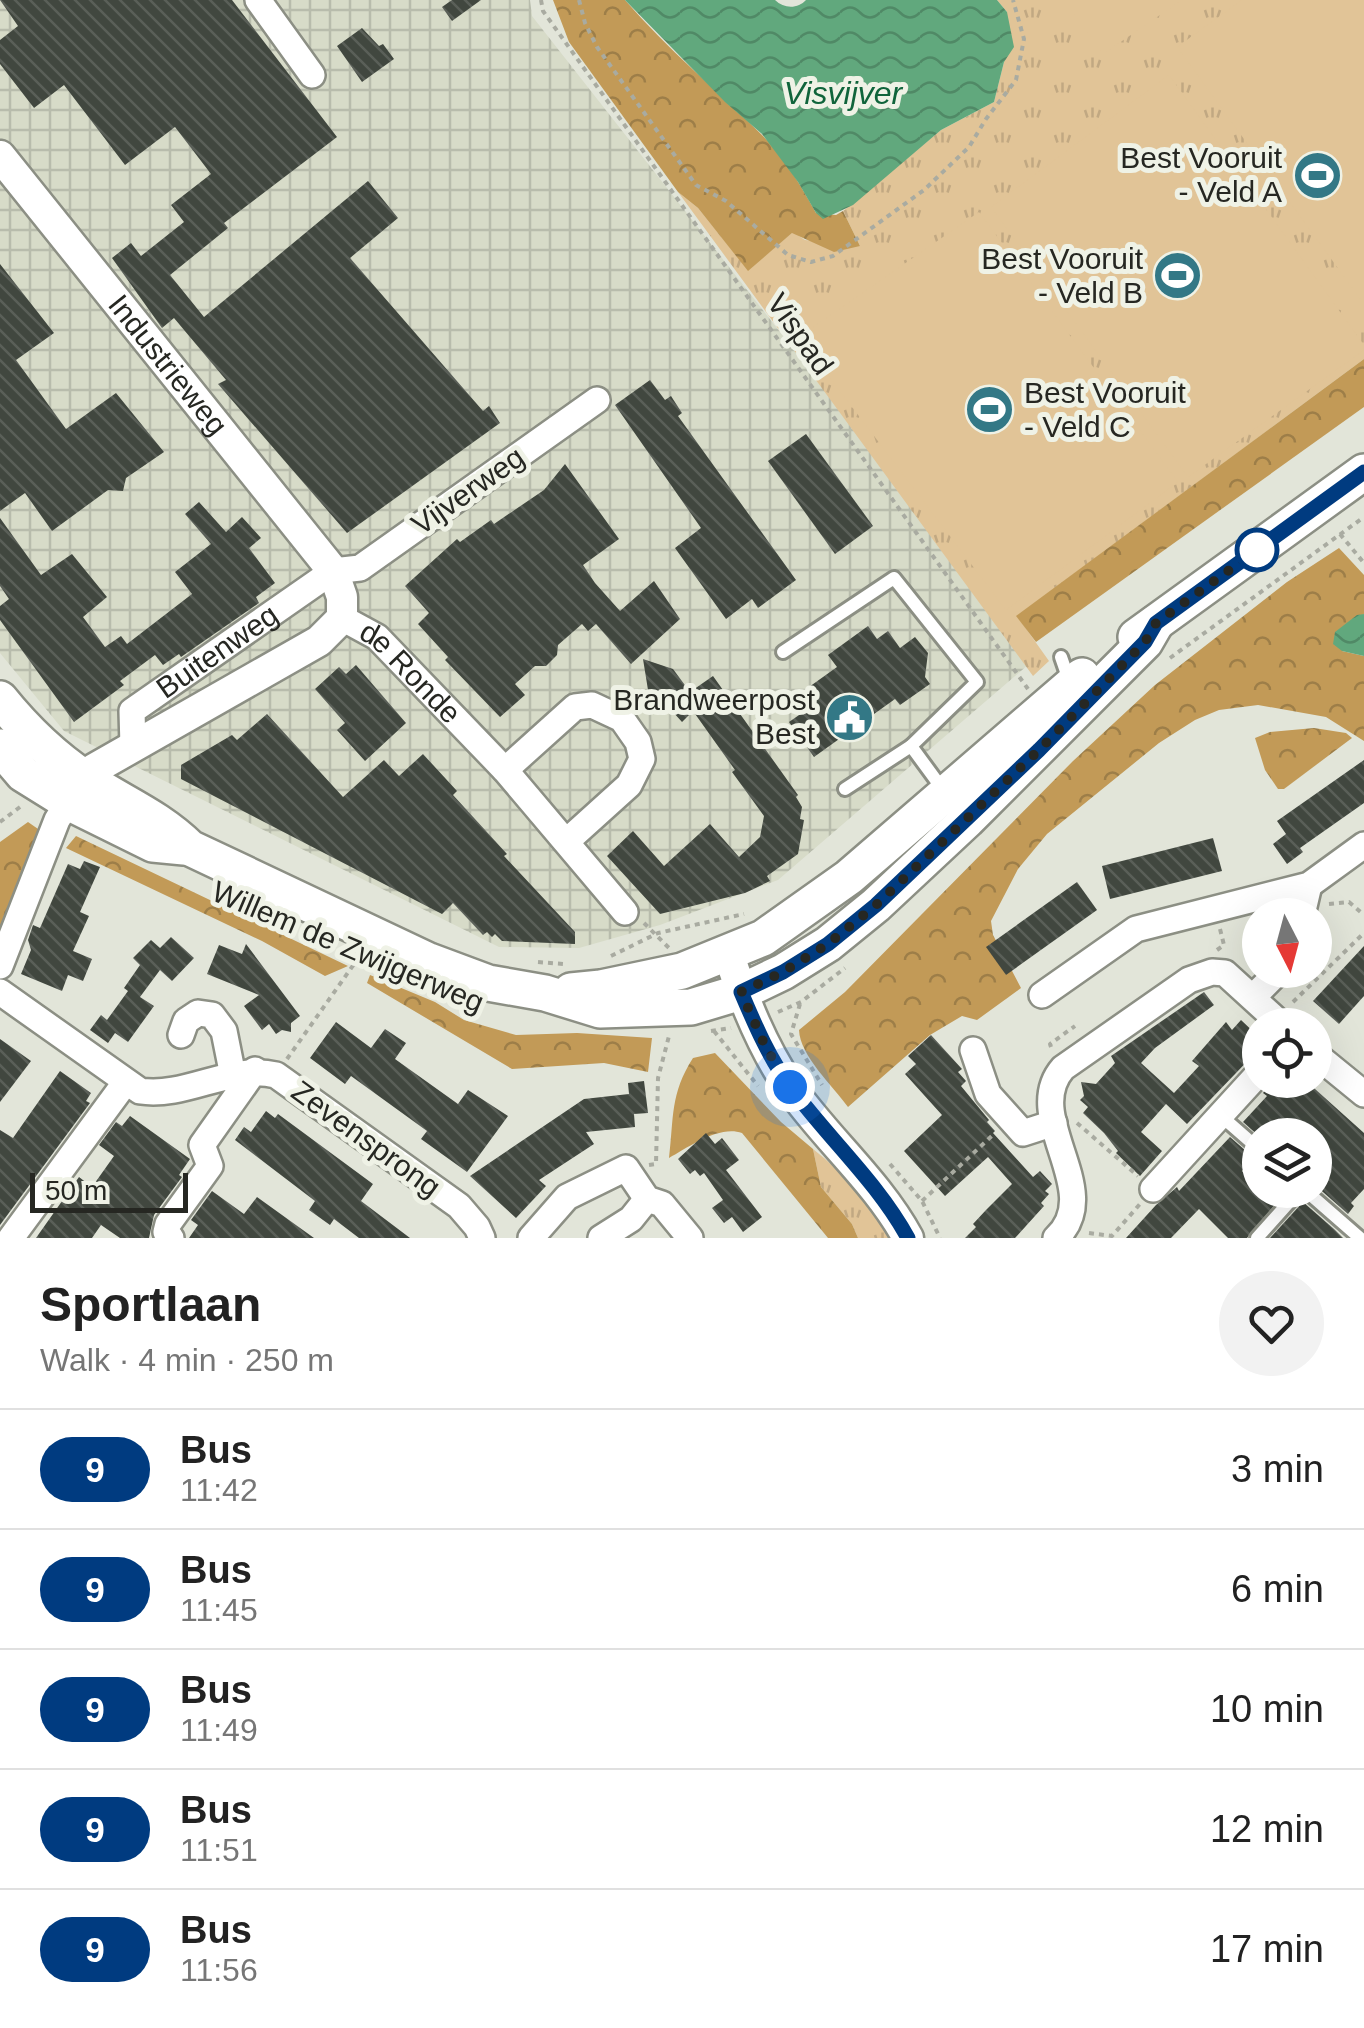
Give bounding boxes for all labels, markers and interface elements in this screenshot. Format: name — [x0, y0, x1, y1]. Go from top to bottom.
water label: Visvijver — [784, 75, 904, 111]
place label: Best Vooruit - Veld A — [1120, 141, 1283, 208]
sports icon: Best Vooruit - Veld A — [1291, 149, 1343, 201]
place label: Best Vooruit - Veld B — [981, 242, 1144, 309]
sports icon: Best Vooruit - Veld B — [1152, 250, 1204, 302]
street label: Vispad — [761, 287, 840, 381]
street label: Industrieweg — [102, 288, 234, 441]
place label: Best Vooruit - Veld C — [1024, 376, 1186, 443]
sports icon: Best Vooruit - Veld C — [963, 384, 1015, 436]
street label: Vijverweg — [405, 440, 530, 541]
unlabelled marker — [1236, 529, 1278, 571]
street label: Buitenweg — [150, 598, 284, 705]
street label: de Ronde — [355, 614, 468, 730]
place label: Brandweerpost Best — [613, 683, 816, 750]
public building icon: Brandweerpost Best — [824, 691, 876, 743]
street label: Willem de Zwijgerweg — [207, 874, 489, 1019]
north arrow — [1242, 898, 1332, 988]
map controls — [1242, 898, 1332, 1208]
button: locate — [1242, 1008, 1332, 1098]
your location — [765, 1062, 815, 1112]
street label: Zevensprong — [286, 1074, 447, 1203]
button: layers — [1242, 1118, 1332, 1208]
scale bar — [30, 1168, 188, 1212]
text: 50 m — [45, 1175, 107, 1206]
button: heart — [1219, 1271, 1324, 1376]
text: Sportlaan — [40, 1278, 261, 1331]
text: Walk · 4 min · 250 m — [40, 1342, 334, 1378]
text: Bus — [180, 1429, 252, 1471]
text: 3 min — [1231, 1448, 1324, 1490]
text: 9 — [85, 1450, 105, 1489]
text: 11:42 — [180, 1472, 258, 1508]
text: Bus — [180, 1549, 252, 1591]
text: 6 min — [1231, 1568, 1324, 1610]
text: 9 — [85, 1570, 105, 1609]
text: 11:45 — [180, 1592, 258, 1628]
text: Bus — [180, 1669, 252, 1711]
text: 10 min — [1210, 1688, 1324, 1730]
text: 9 — [85, 1690, 105, 1729]
text: 11:49 — [180, 1712, 258, 1748]
text: Bus — [180, 1789, 252, 1831]
text: 12 min — [1210, 1808, 1324, 1850]
text: 9 — [85, 1810, 105, 1849]
text: 11:51 — [180, 1832, 258, 1868]
text: Bus — [180, 1909, 252, 1951]
text: 17 min — [1210, 1928, 1324, 1970]
text: 9 — [85, 1930, 105, 1969]
text: 11:56 — [180, 1952, 258, 1988]

